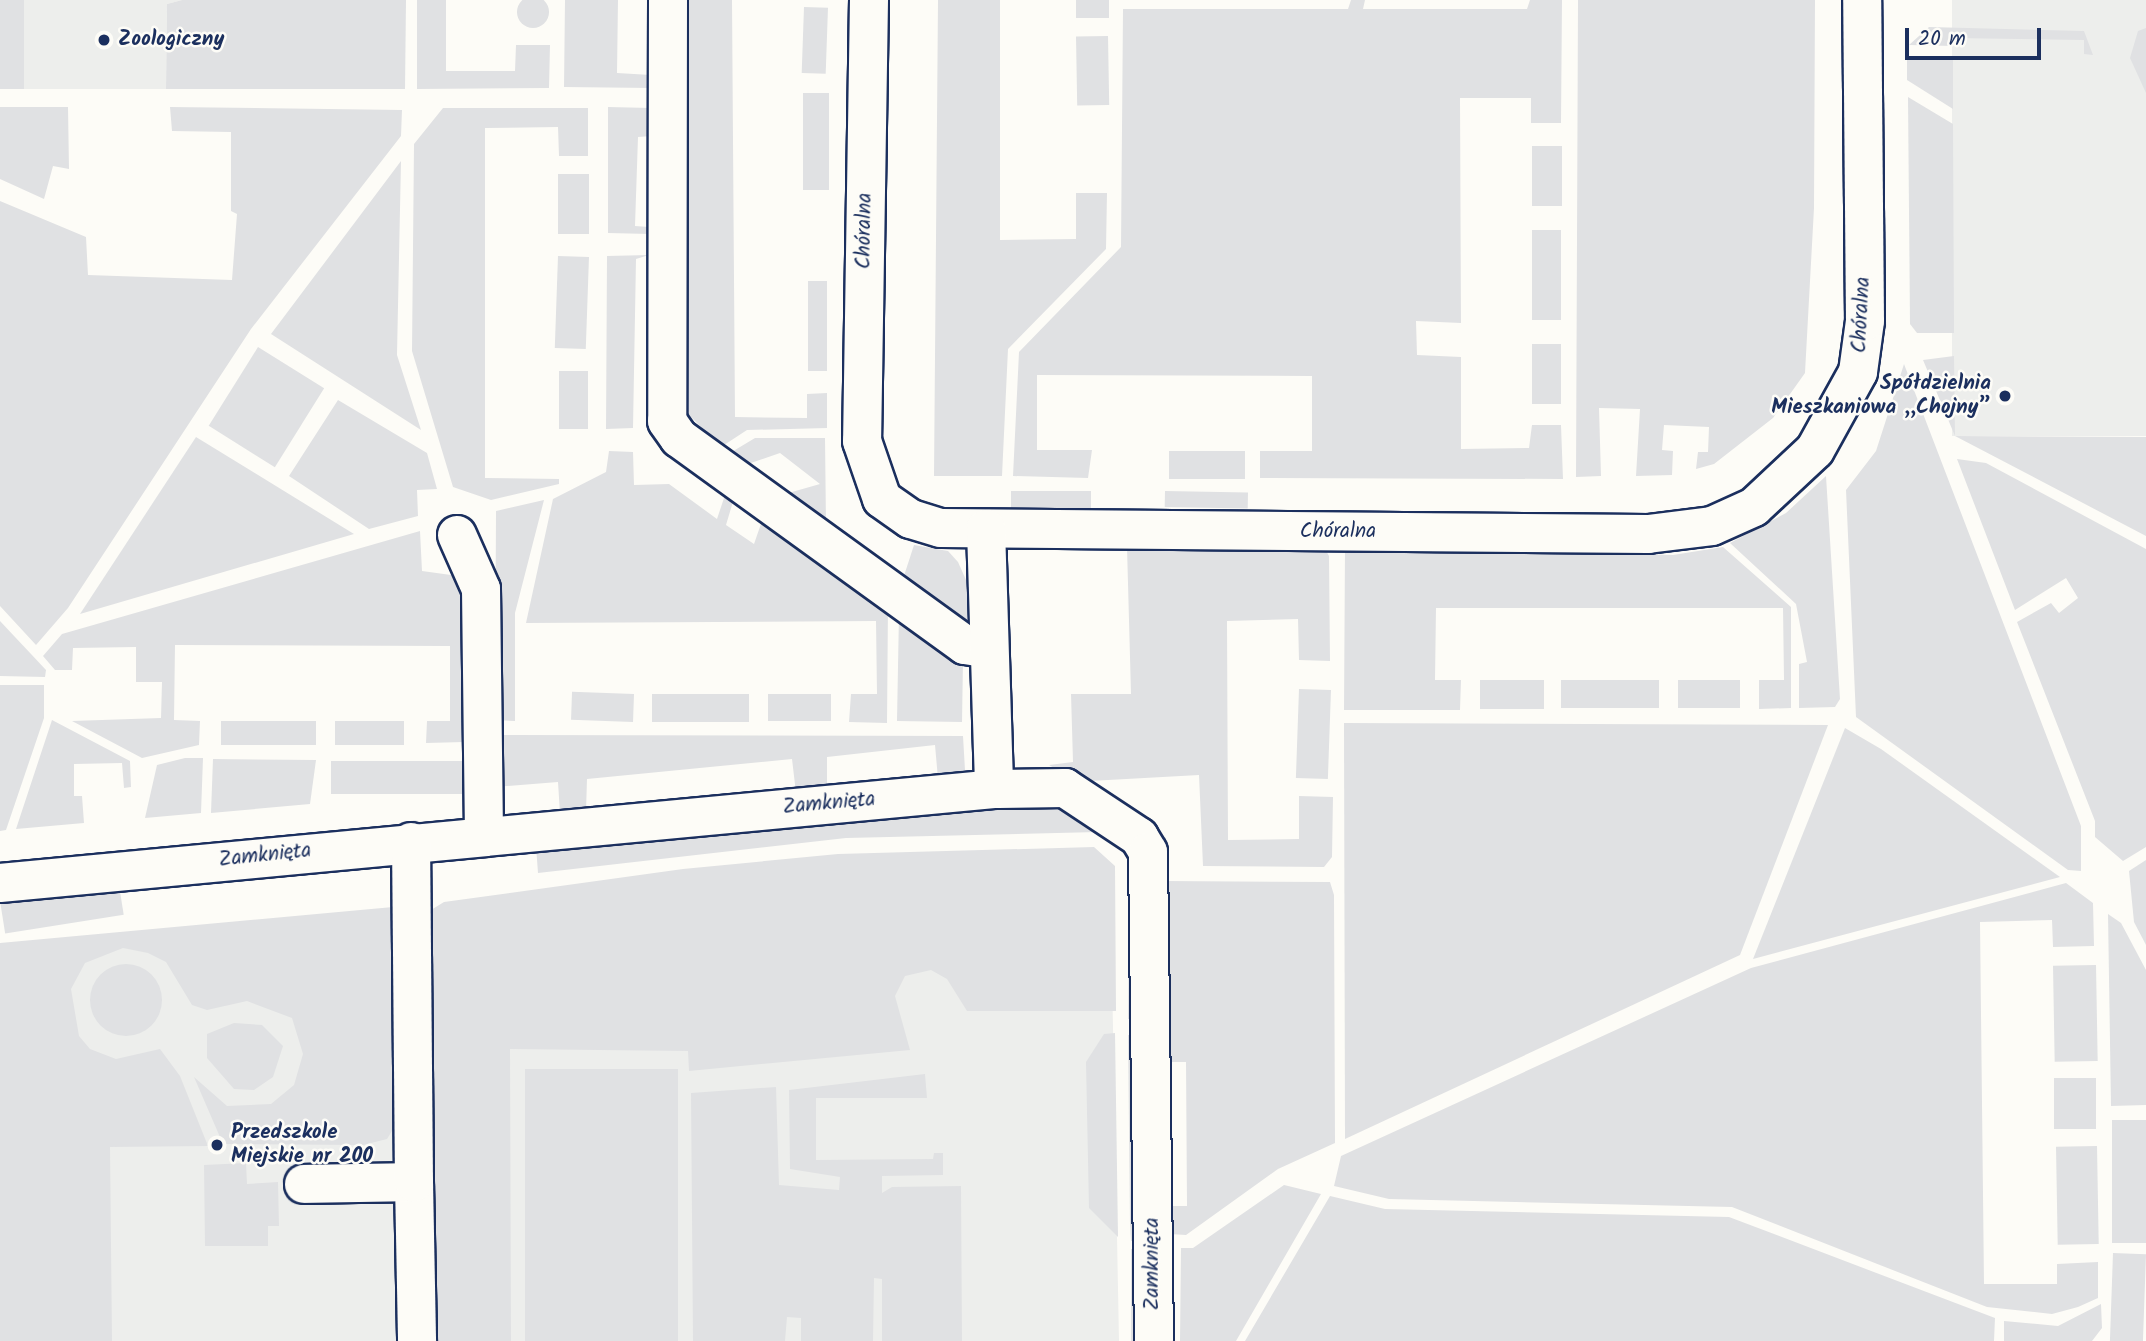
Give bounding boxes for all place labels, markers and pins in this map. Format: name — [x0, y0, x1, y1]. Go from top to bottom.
place label: Zoologiczny — [118, 27, 224, 53]
marker: Zoologiczny — [96, 32, 112, 48]
place label: Spółdzielnia Mieszkaniowa „Chojny” — [1771, 371, 1991, 421]
marker: Spółdzielnia Mieszkaniowa „Chojny” — [1997, 388, 2013, 404]
place label: Przedszkole Miejskie nr 200 — [231, 1120, 373, 1170]
marker: Przedszkole Miejskie nr 200 — [209, 1137, 225, 1153]

